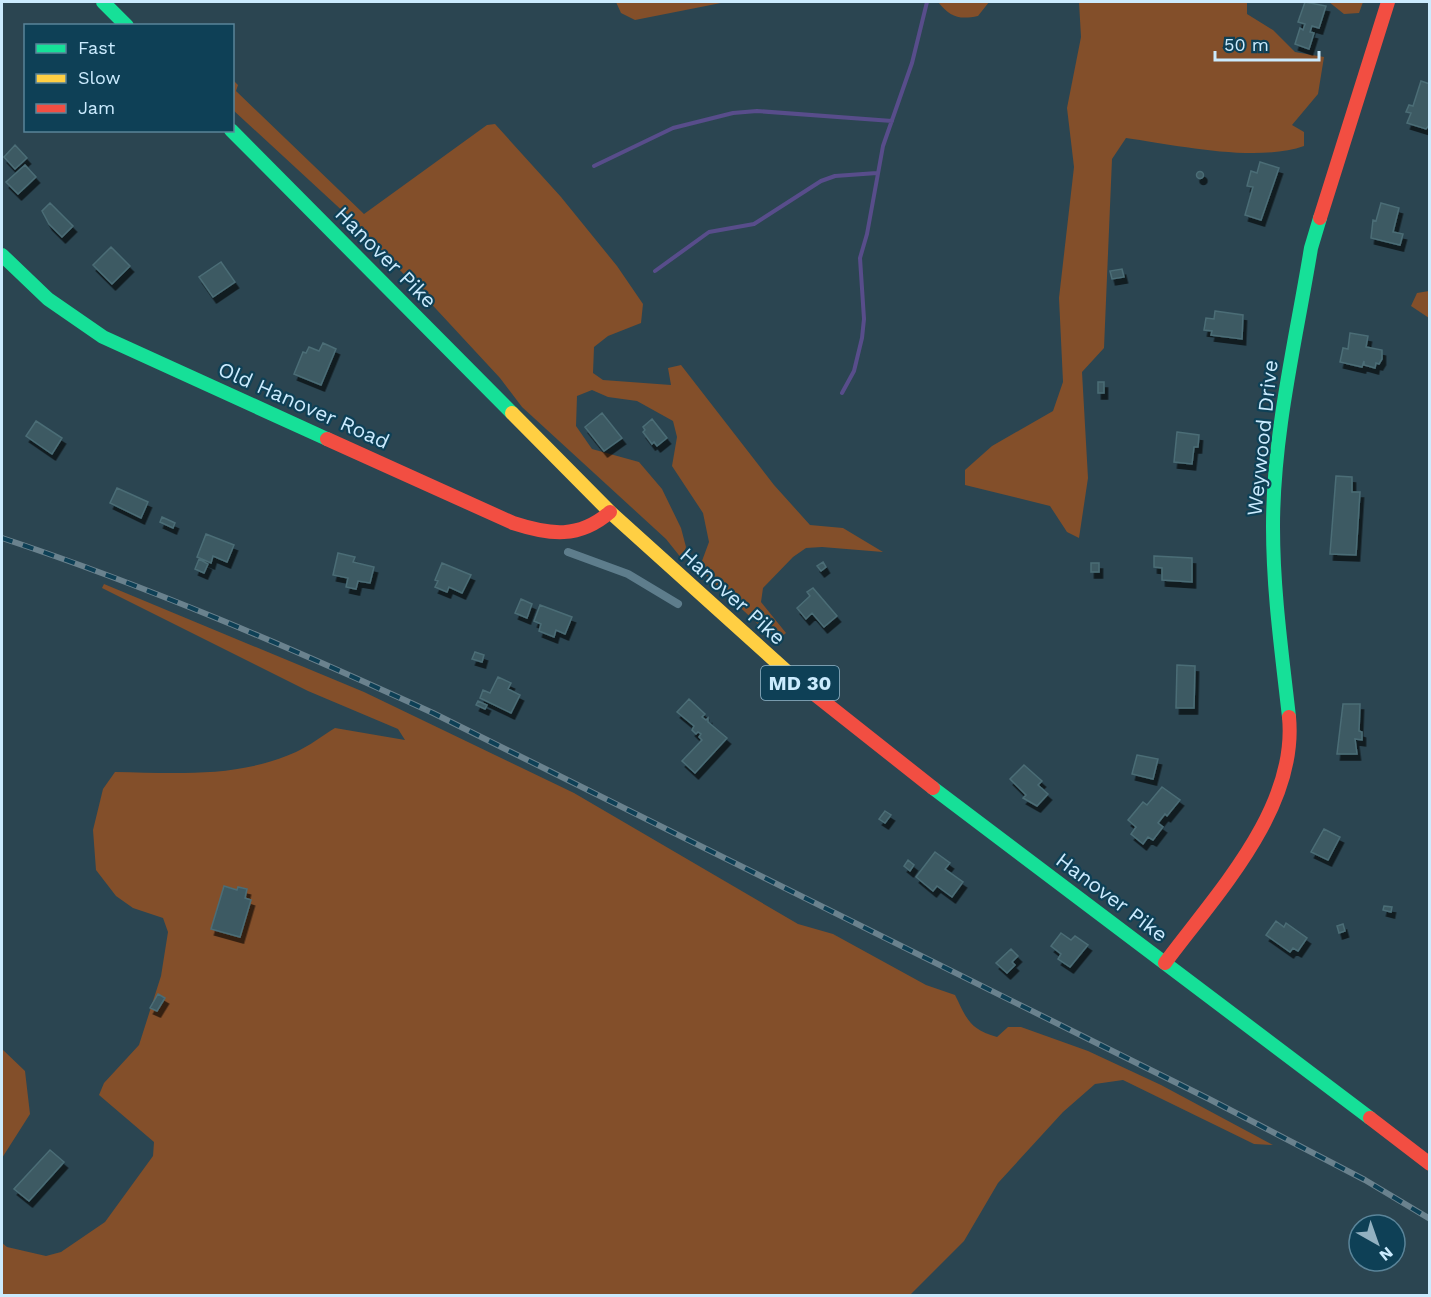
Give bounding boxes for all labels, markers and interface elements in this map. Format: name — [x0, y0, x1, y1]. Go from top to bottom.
legend — [24, 24, 234, 132]
scale bar — [1215, 24, 1318, 62]
text: 50 m — [1224, 34, 1269, 55]
text: Fast — [78, 37, 116, 58]
text: Slow — [78, 67, 121, 88]
text: Jam — [78, 97, 115, 118]
street label: Hanover Pike — [330, 201, 442, 313]
street label: Old Hanover Road — [215, 356, 393, 454]
street label: Weywood Drive — [1241, 359, 1283, 517]
street label: Hanover Pike — [675, 542, 791, 650]
road number: MD 30 — [761, 666, 839, 700]
street label: Hanover Pike — [1051, 847, 1173, 947]
north arrow — [1347, 1213, 1407, 1273]
text: N — [1376, 1243, 1397, 1265]

